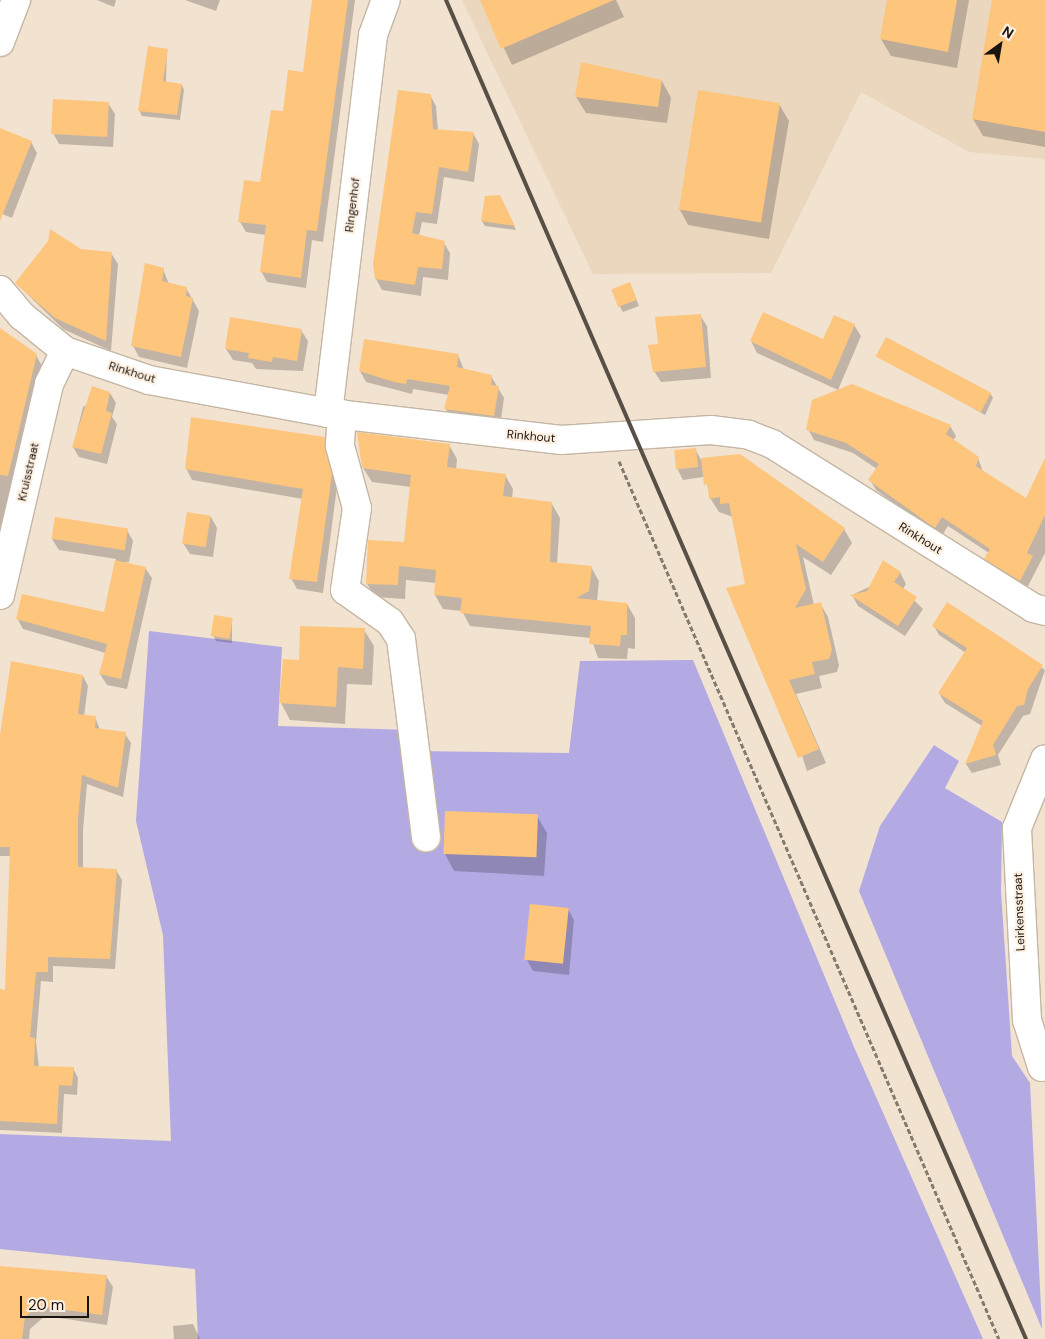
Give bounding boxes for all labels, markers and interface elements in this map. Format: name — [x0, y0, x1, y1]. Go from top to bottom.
north arrow — [975, 20, 1025, 70]
text: N — [999, 22, 1017, 43]
street label: Ringenhof — [342, 177, 364, 233]
street label: Rinkhout — [107, 359, 157, 387]
street label: Rinkhout — [506, 428, 556, 446]
street label: Kruisstraat — [15, 441, 43, 503]
street label: Rinkhout — [896, 520, 944, 558]
street label: Leirkensstraat — [1011, 873, 1029, 951]
scale bar — [22, 1286, 91, 1318]
text: 20 m — [28, 1295, 64, 1315]

